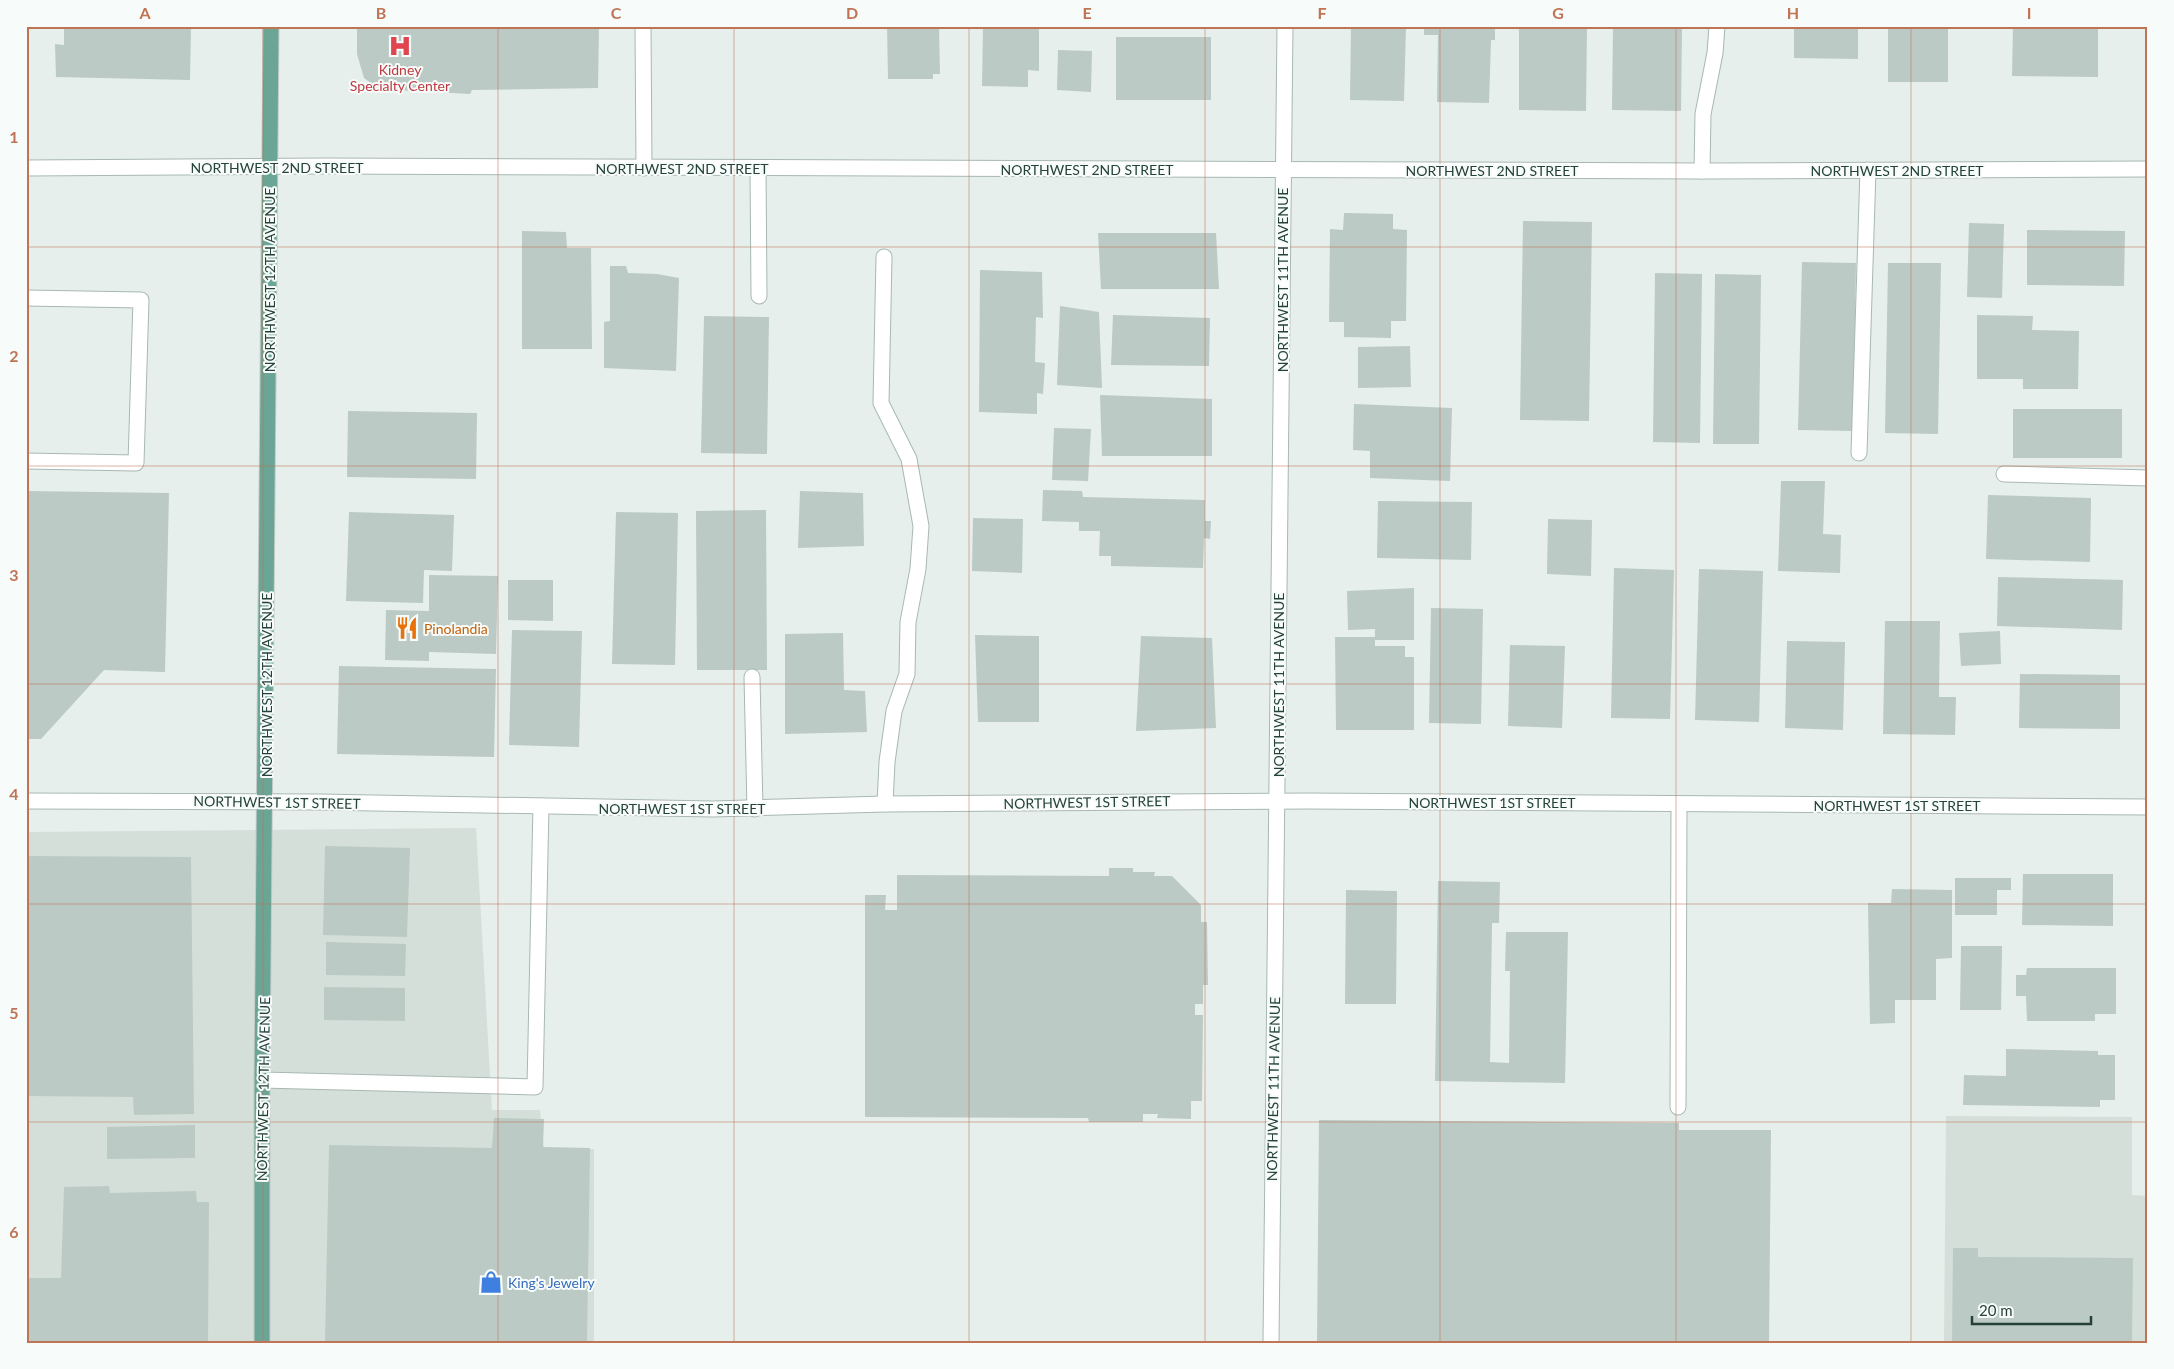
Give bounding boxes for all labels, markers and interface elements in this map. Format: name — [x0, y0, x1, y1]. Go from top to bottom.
text: A — [138, 3, 151, 22]
text: B — [376, 3, 386, 22]
text: C — [611, 3, 622, 22]
text: D — [846, 3, 858, 22]
text: E — [1082, 3, 1092, 22]
text: F — [1317, 3, 1327, 22]
text: G — [1552, 3, 1564, 22]
text: H — [1787, 3, 1799, 22]
text: I — [2027, 3, 2031, 22]
hospital icon: Kidney Specialty Center — [387, 33, 413, 59]
place label: Kidney Specialty Center — [350, 61, 450, 94]
text: 1 — [9, 127, 19, 146]
street label: NORTHWEST 2ND STREET — [190, 159, 364, 176]
street label: NORTHWEST 2ND STREET — [595, 160, 769, 177]
street label: NORTHWEST 2ND STREET — [1000, 161, 1174, 178]
street label: NORTHWEST 2ND STREET — [1405, 162, 1579, 179]
street label: NORTHWEST 2ND STREET — [1810, 162, 1984, 179]
street label: NORTHWEST 12TH AVENUE — [261, 188, 278, 372]
street label: NORTHWEST 11TH AVENUE — [1274, 188, 1291, 372]
text: 2 — [9, 346, 19, 365]
text: 3 — [9, 565, 19, 584]
street label: NORTHWEST 12TH AVENUE — [258, 593, 275, 777]
street label: NORTHWEST 11TH AVENUE — [1270, 593, 1287, 777]
restaurant icon: Pinolandia — [394, 615, 420, 641]
place label: Pinolandia — [424, 620, 488, 637]
text: 4 — [9, 784, 19, 803]
street label: NORTHWEST 1ST STREET — [193, 792, 361, 812]
street label: NORTHWEST 1ST STREET — [1003, 792, 1171, 812]
street label: NORTHWEST 1ST STREET — [1408, 794, 1576, 811]
street label: NORTHWEST 1ST STREET — [1813, 797, 1981, 814]
street label: NORTHWEST 1ST STREET — [598, 800, 766, 817]
street label: NORTHWEST 12TH AVENUE — [253, 997, 273, 1181]
street label: NORTHWEST 11TH AVENUE — [1263, 997, 1283, 1181]
text: 5 — [9, 1003, 19, 1022]
text: 6 — [9, 1222, 19, 1241]
shop icon: King's Jewelry — [478, 1269, 504, 1295]
place label: King's Jewelry — [508, 1274, 595, 1291]
scale bar — [1972, 1294, 2090, 1326]
text: 20 m — [1979, 1301, 2013, 1319]

